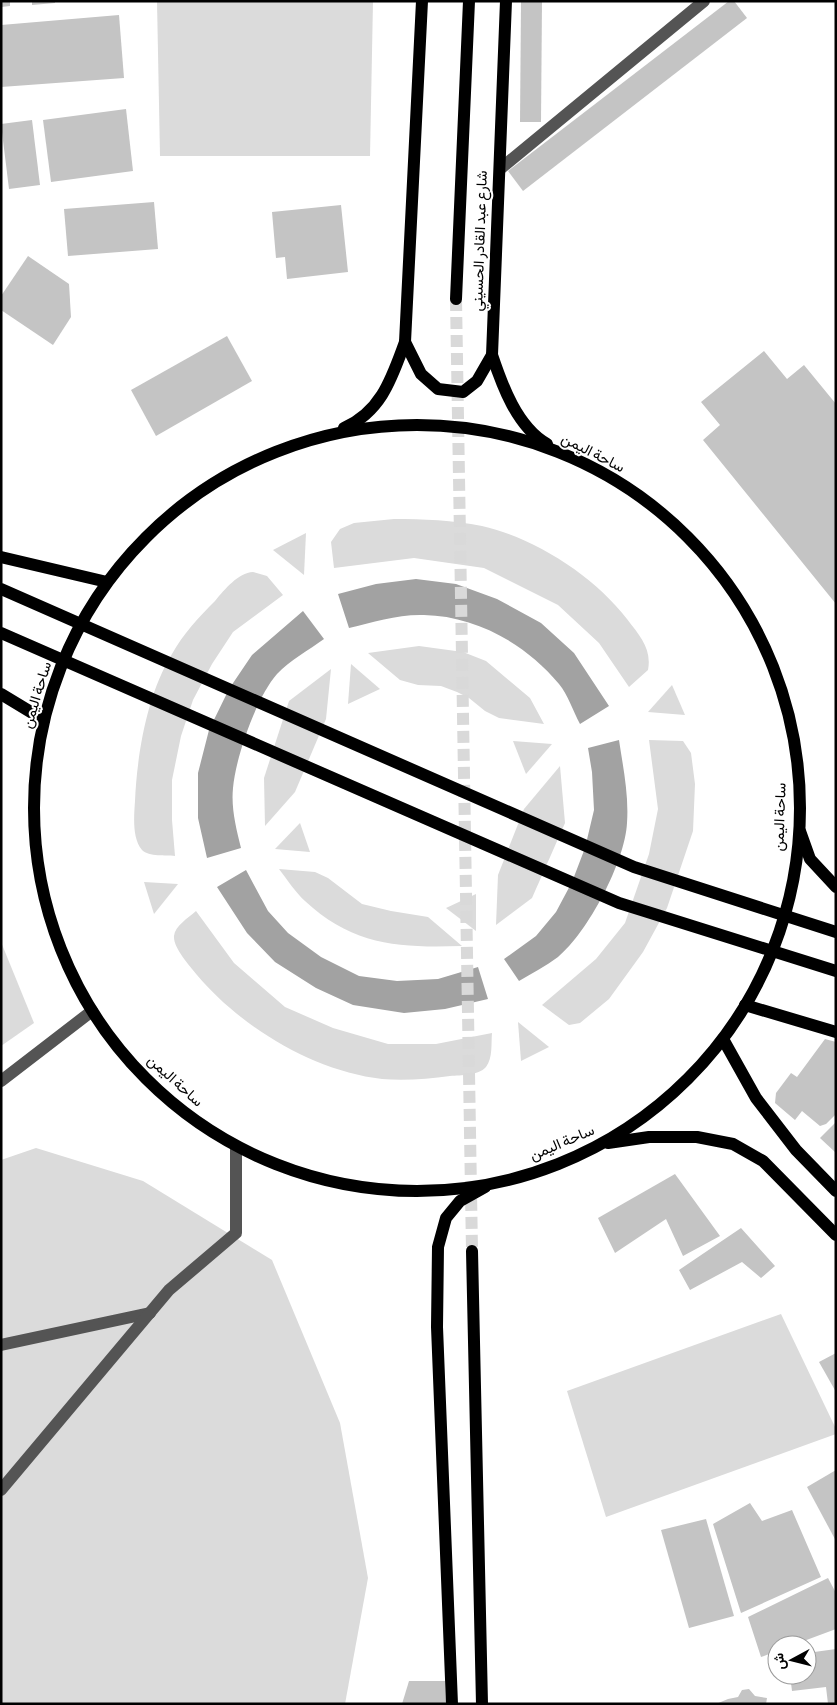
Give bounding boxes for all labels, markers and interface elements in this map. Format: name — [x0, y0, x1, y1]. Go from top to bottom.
street label: شارع عبد القادر الحسيني — [470, 170, 495, 312]
street label: ساحة اليمن — [558, 431, 627, 477]
street label: ساحة اليمن — [20, 660, 56, 731]
street label: ساحة اليمن — [771, 782, 791, 852]
street label: ساحة اليمن — [143, 1052, 206, 1111]
street label: ساحة اليمن — [527, 1123, 597, 1165]
north arrow — [767, 1635, 817, 1685]
text: ش — [772, 1652, 789, 1671]

